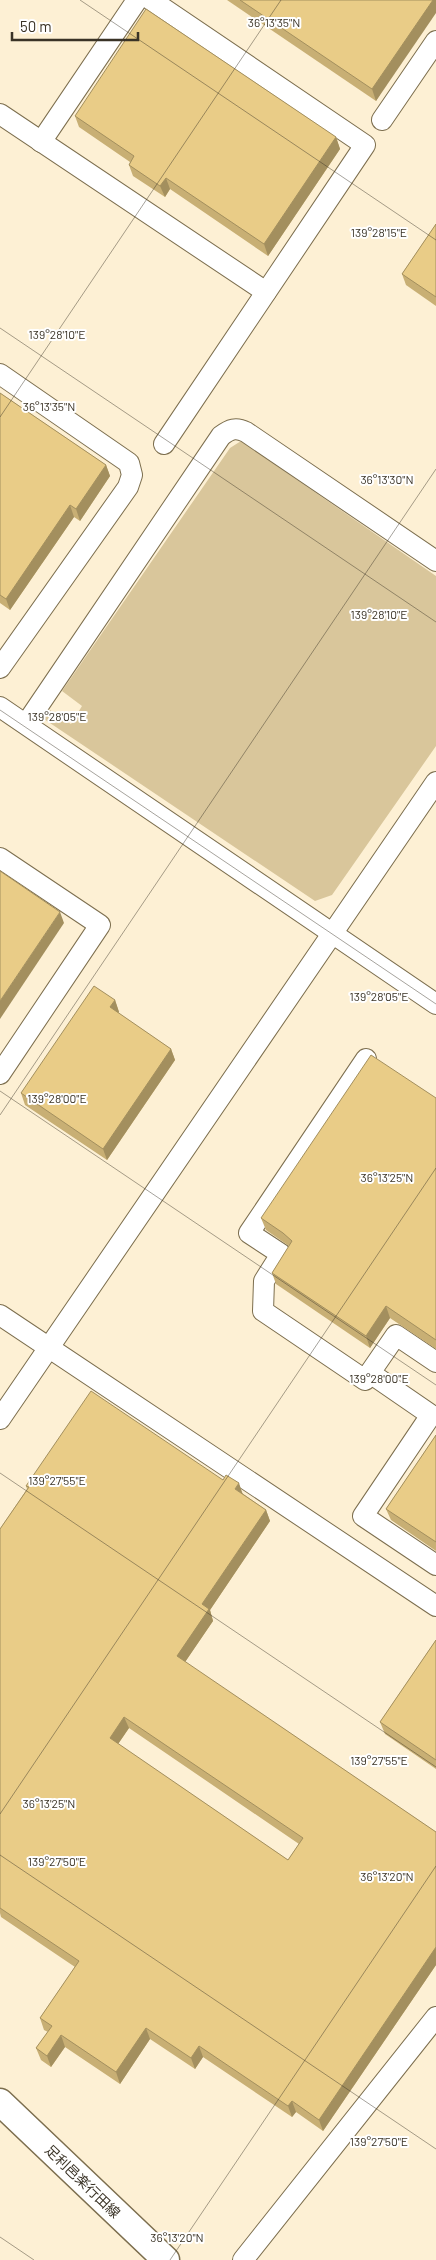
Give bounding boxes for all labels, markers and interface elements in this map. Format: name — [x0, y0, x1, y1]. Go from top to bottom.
scale bar — [12, 10, 139, 42]
text: 36°13'35"N — [248, 15, 300, 29]
text: 50 m — [20, 17, 52, 35]
text: 139°28'15"E — [351, 225, 407, 239]
text: 139°28'10"E — [29, 327, 85, 341]
text: 36°13'35"N — [23, 399, 75, 413]
text: 36°13'30"N — [360, 472, 414, 486]
text: 139°28'10"E — [351, 607, 407, 621]
text: 139°28'05"E — [28, 709, 86, 723]
text: 139°28'05"E — [350, 989, 408, 1003]
text: 139°28'00"E — [27, 1091, 87, 1105]
text: 36°13'25"N — [361, 1170, 413, 1184]
text: 139°28'00"E — [349, 1371, 409, 1385]
text: 139°27'55"E — [28, 1473, 86, 1487]
text: 139°27'55"E — [350, 1753, 408, 1767]
text: 36°13'25"N — [23, 1796, 75, 1810]
text: 139°27'50"E — [28, 1854, 86, 1868]
text: 36°13'20"N — [360, 1869, 414, 1883]
text: 139°27'50"E — [350, 2134, 408, 2148]
street label: 足利邑楽行田線 — [42, 2141, 124, 2221]
text: 36°13'20"N — [150, 2230, 204, 2244]

